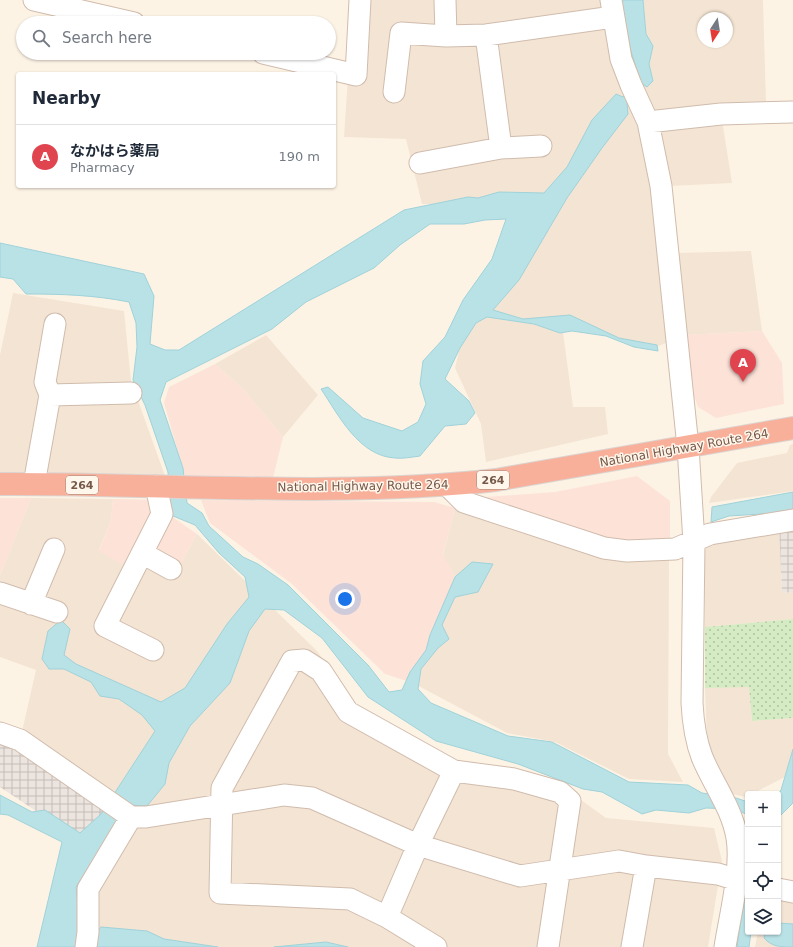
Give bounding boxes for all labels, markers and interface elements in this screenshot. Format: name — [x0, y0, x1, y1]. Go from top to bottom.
north arrow — [697, 12, 733, 48]
search box — [16, 16, 336, 60]
icon: search — [30, 27, 52, 49]
text: Search here — [62, 29, 152, 47]
text: Nearby — [32, 88, 101, 108]
text: なかはら薬局 — [70, 142, 159, 160]
text: A — [40, 149, 50, 164]
text: 190 m — [278, 149, 320, 164]
text: Pharmacy — [70, 160, 135, 175]
pin: A — [730, 349, 756, 382]
street label: National Highway Route 264 — [599, 426, 769, 470]
road number: 264 — [477, 471, 509, 489]
road number: 264 — [66, 476, 98, 494]
street label: National Highway Route 264 — [277, 478, 449, 494]
your location — [335, 589, 355, 609]
map controls — [745, 791, 781, 935]
button: + — [745, 791, 781, 827]
button: − — [745, 827, 781, 863]
button: locate — [745, 863, 781, 899]
button: layers — [745, 899, 781, 935]

